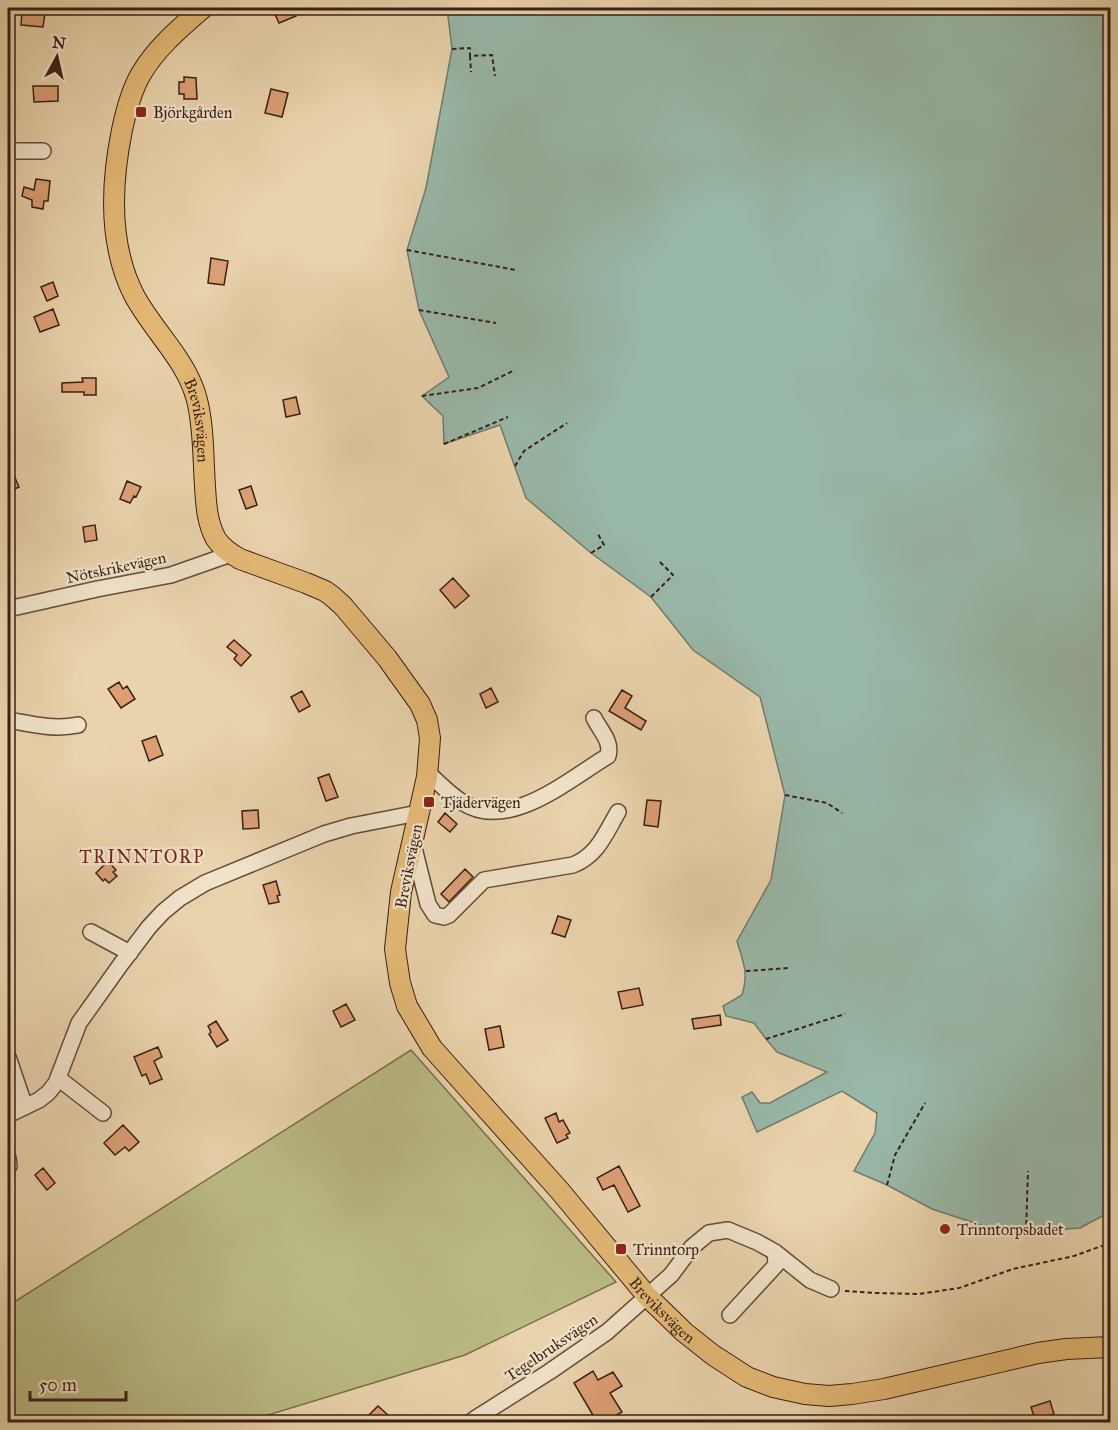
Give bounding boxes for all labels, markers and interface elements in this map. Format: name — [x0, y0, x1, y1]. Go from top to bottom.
north arrow — [27, 27, 87, 87]
text: N — [51, 32, 67, 53]
place label: Björkgården — [153, 103, 233, 123]
marker: Björkgården — [134, 105, 148, 119]
street label: Breviksvägen — [180, 375, 213, 463]
street label: Nötskrikevägen — [64, 548, 168, 588]
place label: Tjädervägen — [441, 793, 521, 813]
marker: Tjädervägen — [422, 795, 436, 809]
street label: Breviksvägen — [391, 822, 427, 910]
district label: TRINNTORP — [79, 846, 205, 868]
place label: Trinntorpsbadet — [957, 1220, 1064, 1239]
marker: Trinntorpsbadet — [938, 1222, 952, 1236]
place label: Trinntorp — [633, 1240, 699, 1259]
marker: Trinntorp — [614, 1242, 628, 1256]
street label: Breviksvägen — [625, 1273, 699, 1347]
street label: Tegelbruksvägen — [501, 1309, 602, 1386]
scale bar — [30, 1364, 126, 1402]
text: 50 m — [39, 1374, 77, 1396]

